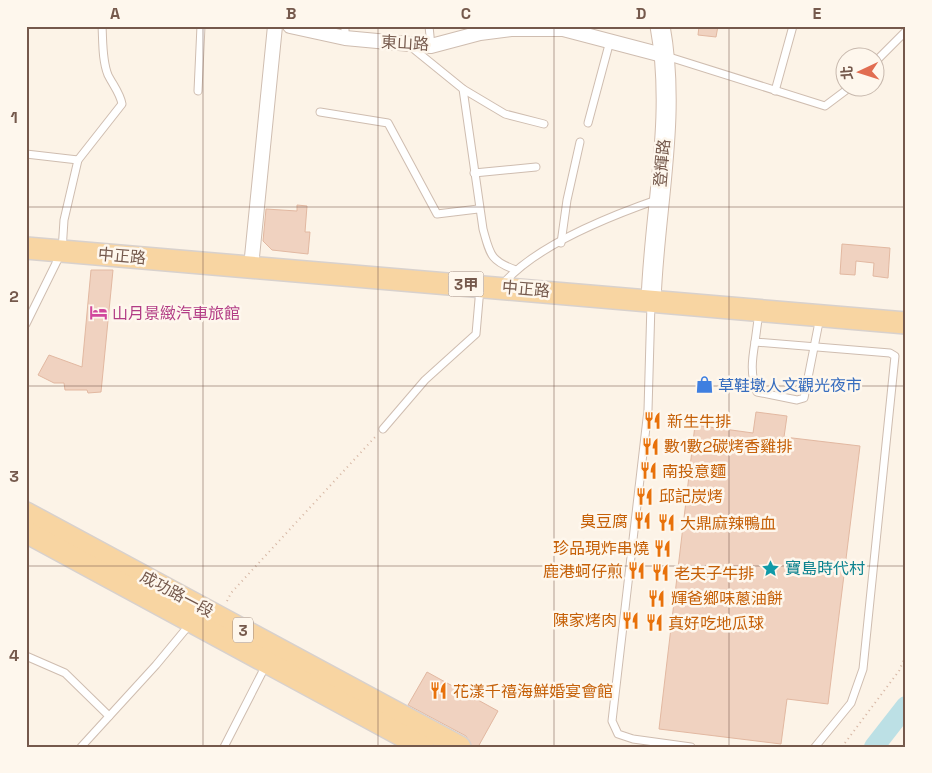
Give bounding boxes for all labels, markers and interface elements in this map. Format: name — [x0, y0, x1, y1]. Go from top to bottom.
text: A — [110, 3, 120, 24]
text: B — [286, 3, 296, 24]
text: C — [461, 3, 471, 24]
text: D — [636, 3, 646, 24]
text: E — [813, 3, 822, 24]
street label: 東山路 — [380, 31, 430, 55]
north arrow — [834, 48, 884, 98]
text: 北 — [838, 65, 856, 81]
text: 1 — [10, 107, 18, 128]
street label: 登輝路 — [649, 138, 675, 188]
street label: 中正路 — [97, 243, 147, 269]
road number: 3甲 — [448, 272, 484, 296]
street label: 中正路 — [501, 276, 551, 302]
text: 2 — [9, 286, 19, 307]
hotel icon: 山月景緻汽車旅館 — [88, 303, 108, 323]
place label: 山月景緻汽車旅館 — [112, 303, 240, 324]
shop icon: 草鞋墩人文觀光夜市 — [694, 375, 714, 395]
place label: 草鞋墩人文觀光夜市 — [718, 375, 862, 396]
restaurant icon: 新生牛排 — [643, 411, 663, 431]
place label: 新生牛排 — [667, 411, 731, 432]
restaurant icon: 數1數2碳烤香雞排 — [640, 436, 660, 456]
place label: 數1數2碳烤香雞排 — [664, 436, 792, 457]
restaurant icon: 南投意麵 — [638, 461, 658, 481]
place label: 南投意麵 — [662, 461, 726, 482]
text: 3 — [9, 466, 19, 487]
restaurant icon: 邱記炭烤 — [635, 486, 655, 506]
place label: 邱記炭烤 — [659, 486, 723, 507]
place label: 臭豆腐 — [580, 511, 628, 532]
restaurant icon: 臭豆腐 — [632, 511, 652, 531]
restaurant icon: 大鼎麻辣鴨血 — [656, 513, 676, 533]
place label: 大鼎麻辣鴨血 — [680, 513, 776, 534]
place label: 珍品現炸串燒 — [553, 538, 649, 559]
restaurant icon: 珍品現炸串燒 — [653, 538, 673, 558]
place icon: 寶島時代村 — [761, 558, 781, 578]
place label: 寶島時代村 — [785, 558, 865, 579]
place label: 鹿港蚵仔煎 — [543, 561, 623, 582]
restaurant icon: 鹿港蚵仔煎 — [627, 561, 647, 581]
restaurant icon: 老夫子牛排 — [650, 563, 670, 583]
place label: 老夫子牛排 — [674, 563, 754, 584]
street label: 成功路一段 — [137, 566, 217, 622]
restaurant icon: 輝爸鄉味蔥油餅 — [647, 588, 667, 608]
place label: 輝爸鄉味蔥油餅 — [671, 588, 783, 609]
place label: 陳家烤肉 — [553, 610, 617, 631]
restaurant icon: 陳家烤肉 — [621, 610, 641, 630]
restaurant icon: 真好吃地瓜球 — [644, 613, 664, 633]
place label: 真好吃地瓜球 — [668, 613, 764, 634]
road number: 3 — [233, 618, 253, 642]
text: 4 — [9, 645, 19, 666]
restaurant icon: 花漾千禧海鮮婚宴會館 — [429, 681, 449, 701]
place label: 花漾千禧海鮮婚宴會館 — [453, 681, 613, 702]

